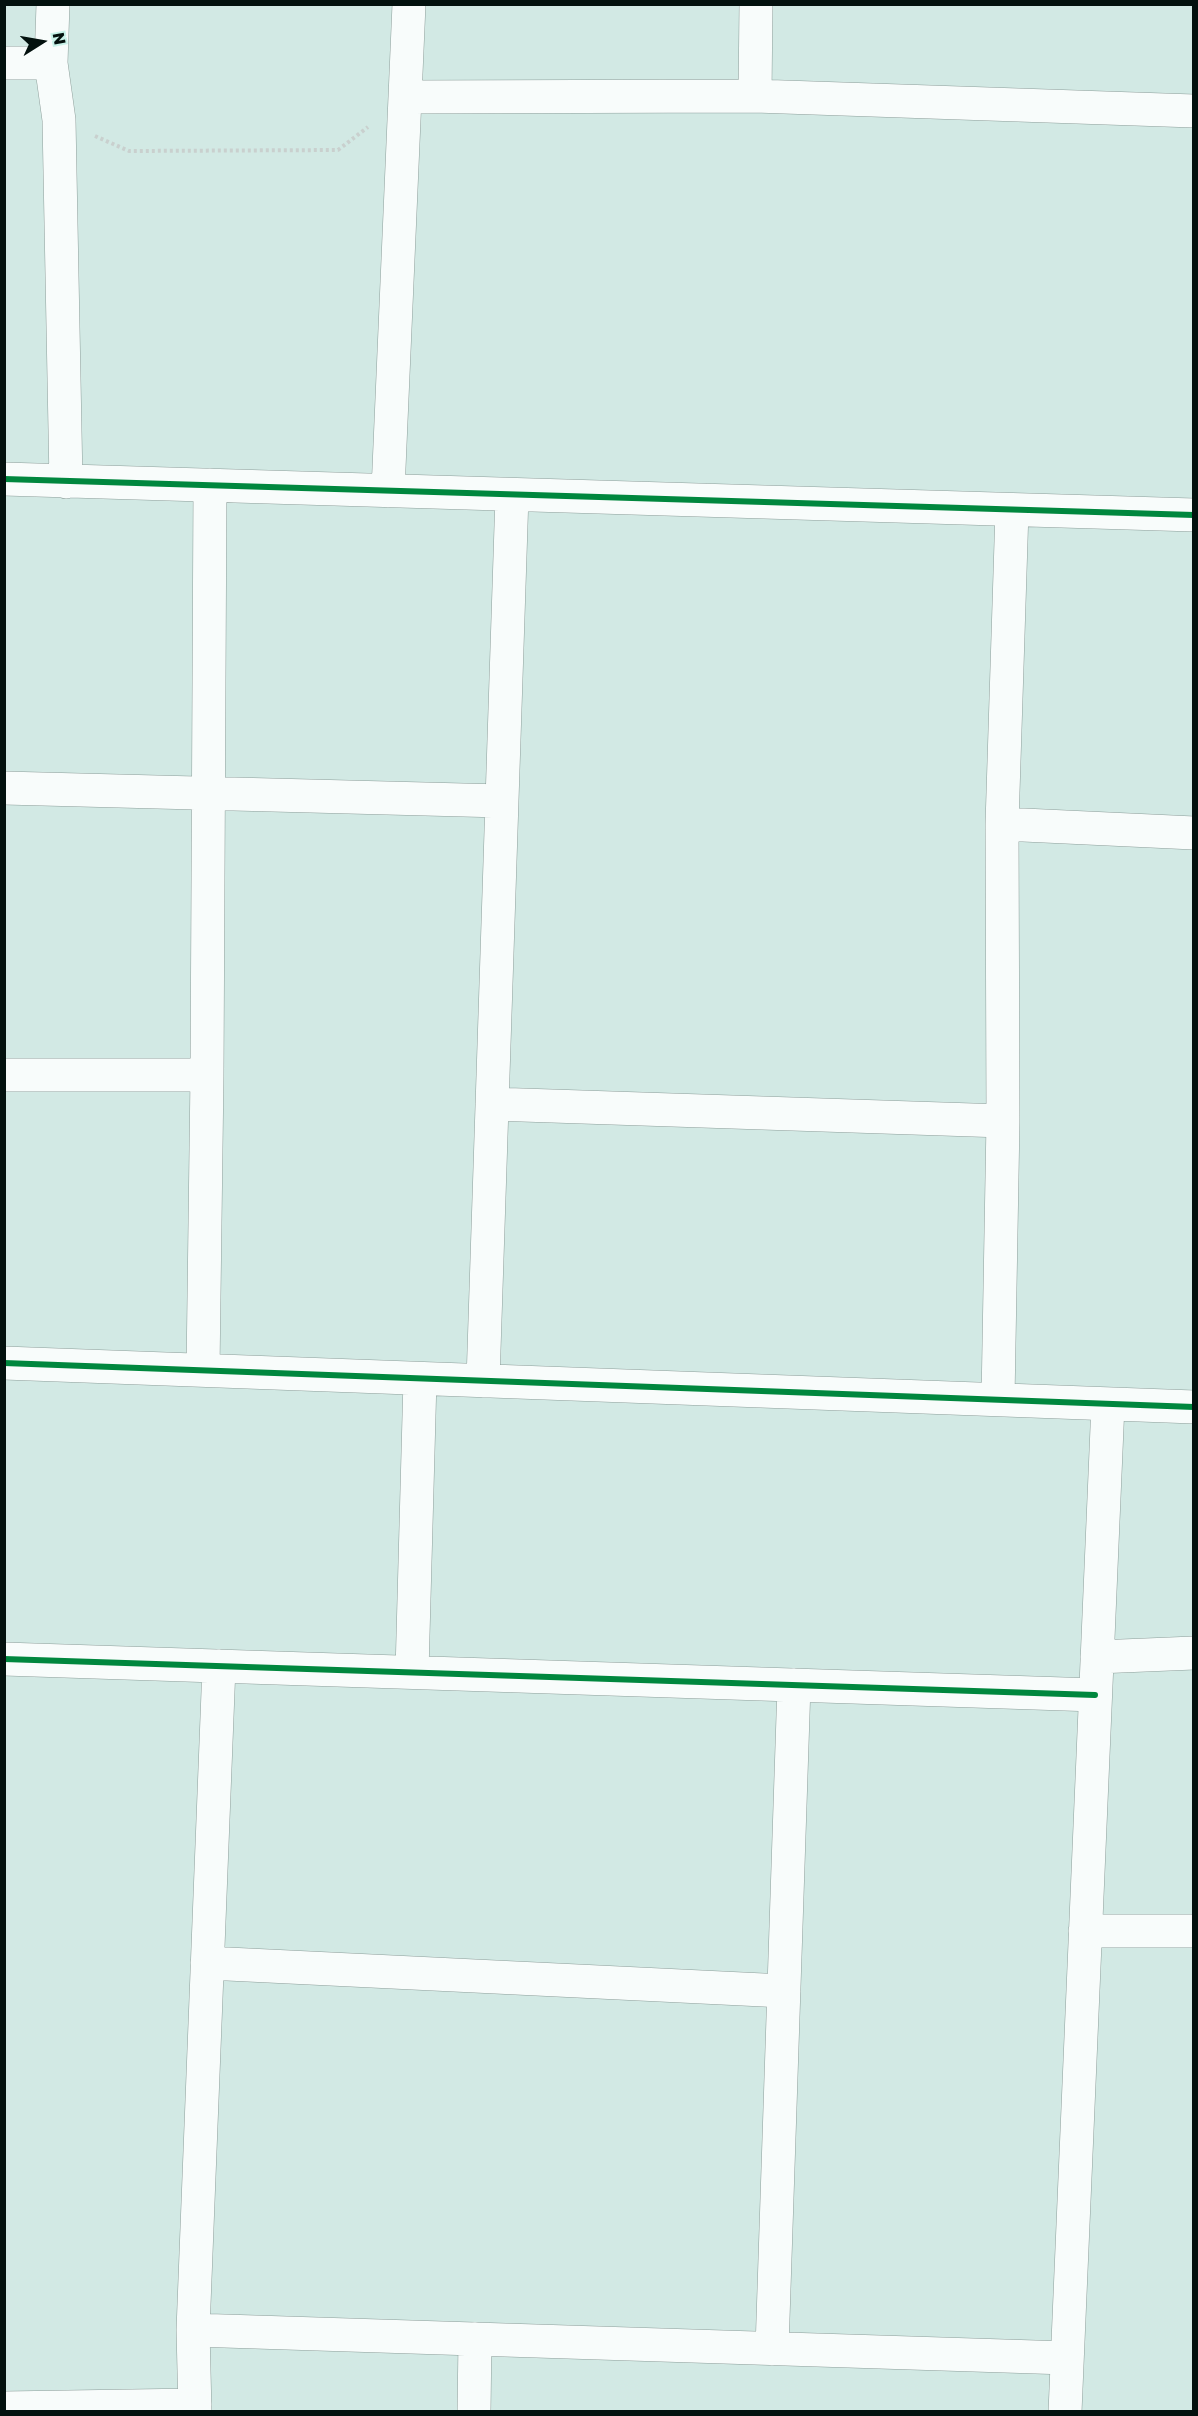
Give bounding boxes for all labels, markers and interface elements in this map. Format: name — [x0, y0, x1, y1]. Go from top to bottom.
north arrow — [12, 12, 72, 72]
text: N — [49, 31, 71, 46]

